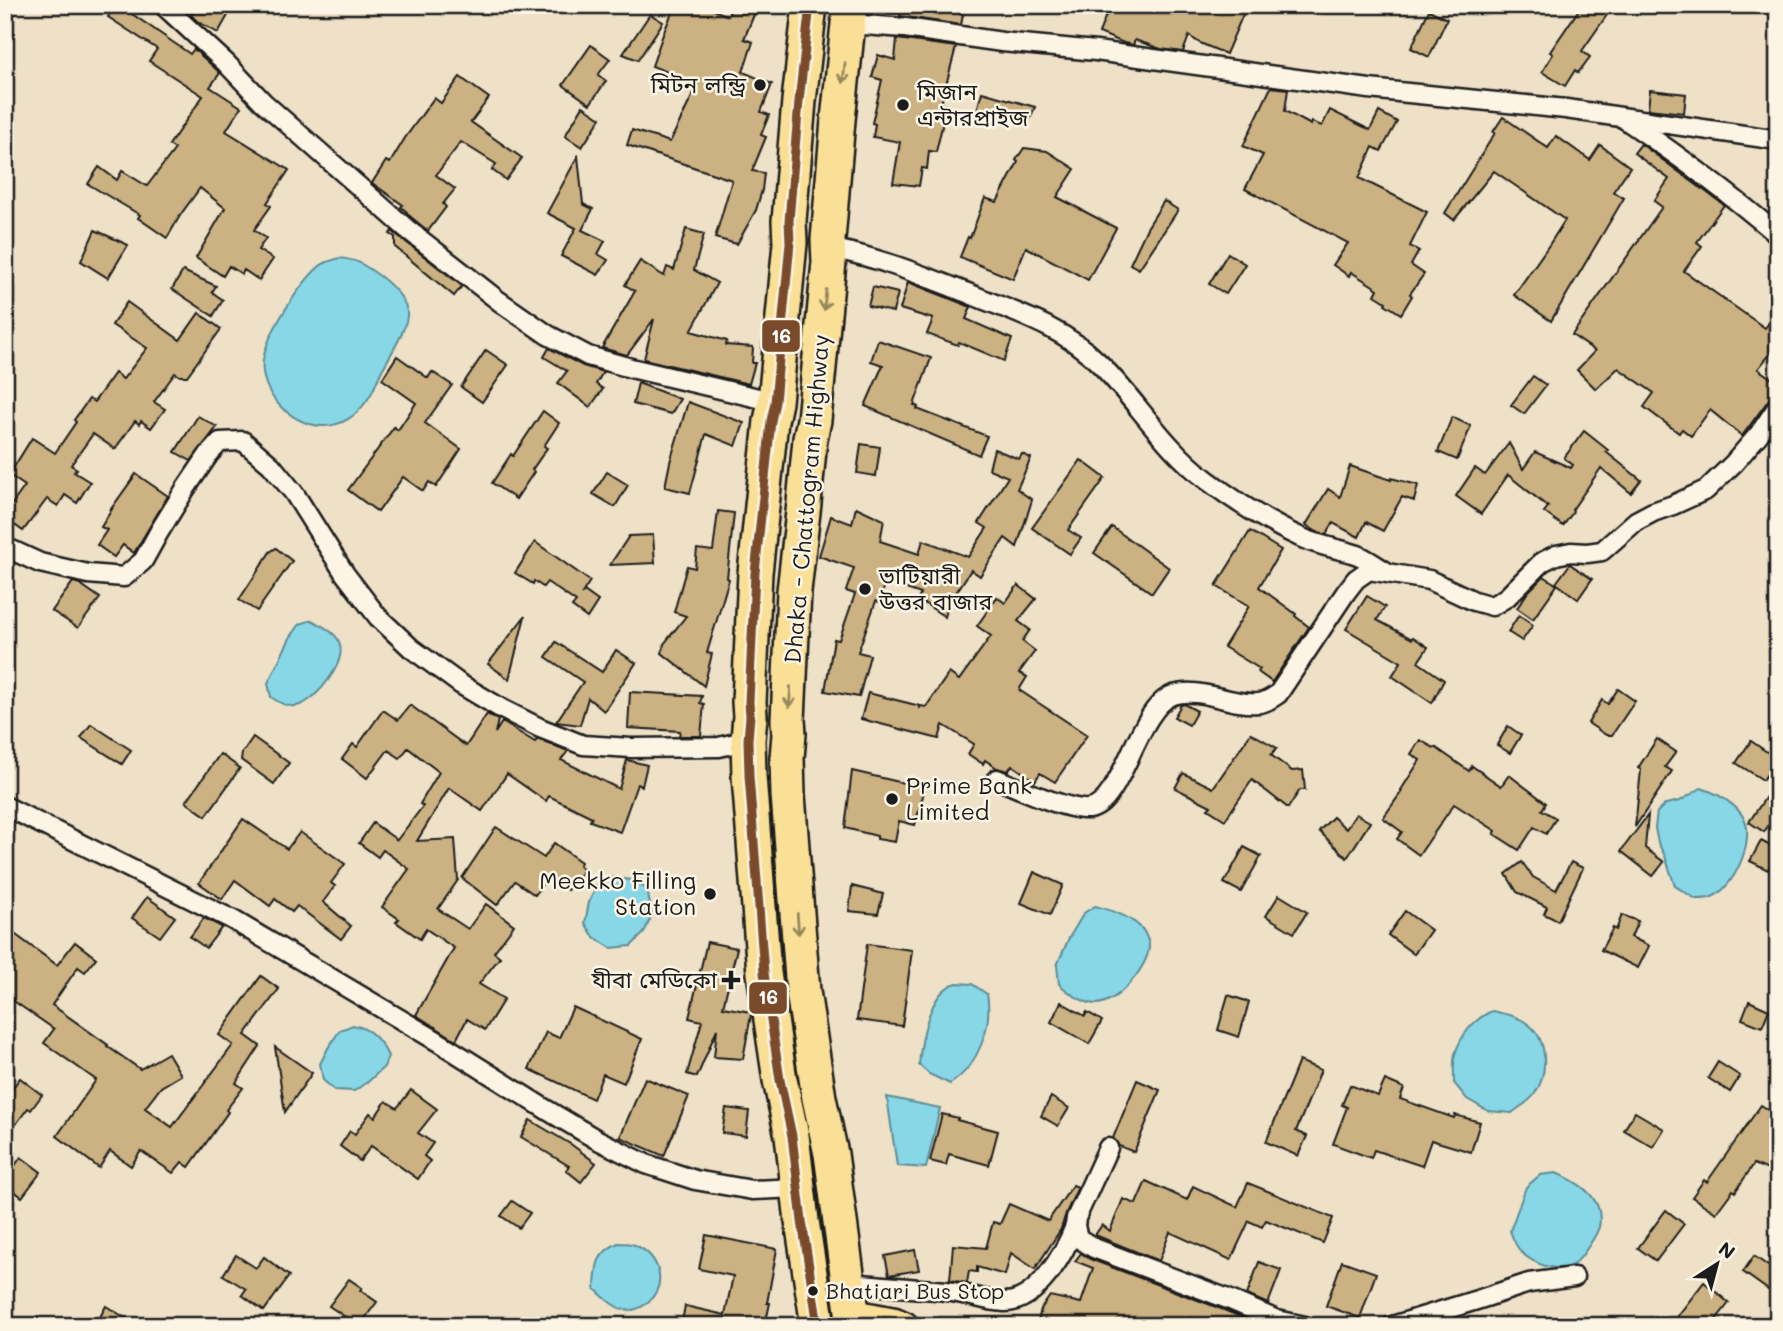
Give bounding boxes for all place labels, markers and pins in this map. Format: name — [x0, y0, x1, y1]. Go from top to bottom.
place label: মিটন লন্ড্রি — [650, 69, 747, 99]
place label: মিজান এন্টারপ্রাইজ — [916, 76, 1030, 132]
marker: মিটন লন্ড্রি — [752, 77, 768, 93]
marker: মিজান এন্টারপ্রাইজ — [895, 97, 911, 113]
place label: ভাটিয়ারী উত্তর বাজার — [878, 560, 993, 616]
marker: ভাটিয়ারী উত্তর বাজার — [857, 581, 873, 597]
place label: Prime Bank Limited — [906, 770, 1032, 826]
marker: Prime Bank Limited — [884, 791, 900, 807]
place label: Meekko Filling Station — [539, 865, 696, 921]
marker: Meekko Filling Station — [702, 886, 718, 902]
place label: যীবা মেডিকো — [590, 964, 718, 994]
marker: যীবা মেডিকো — [723, 972, 739, 988]
place label: Bhatiari Bus Stop — [826, 1277, 1004, 1304]
marker: Bhatiari Bus Stop — [806, 1284, 820, 1298]

